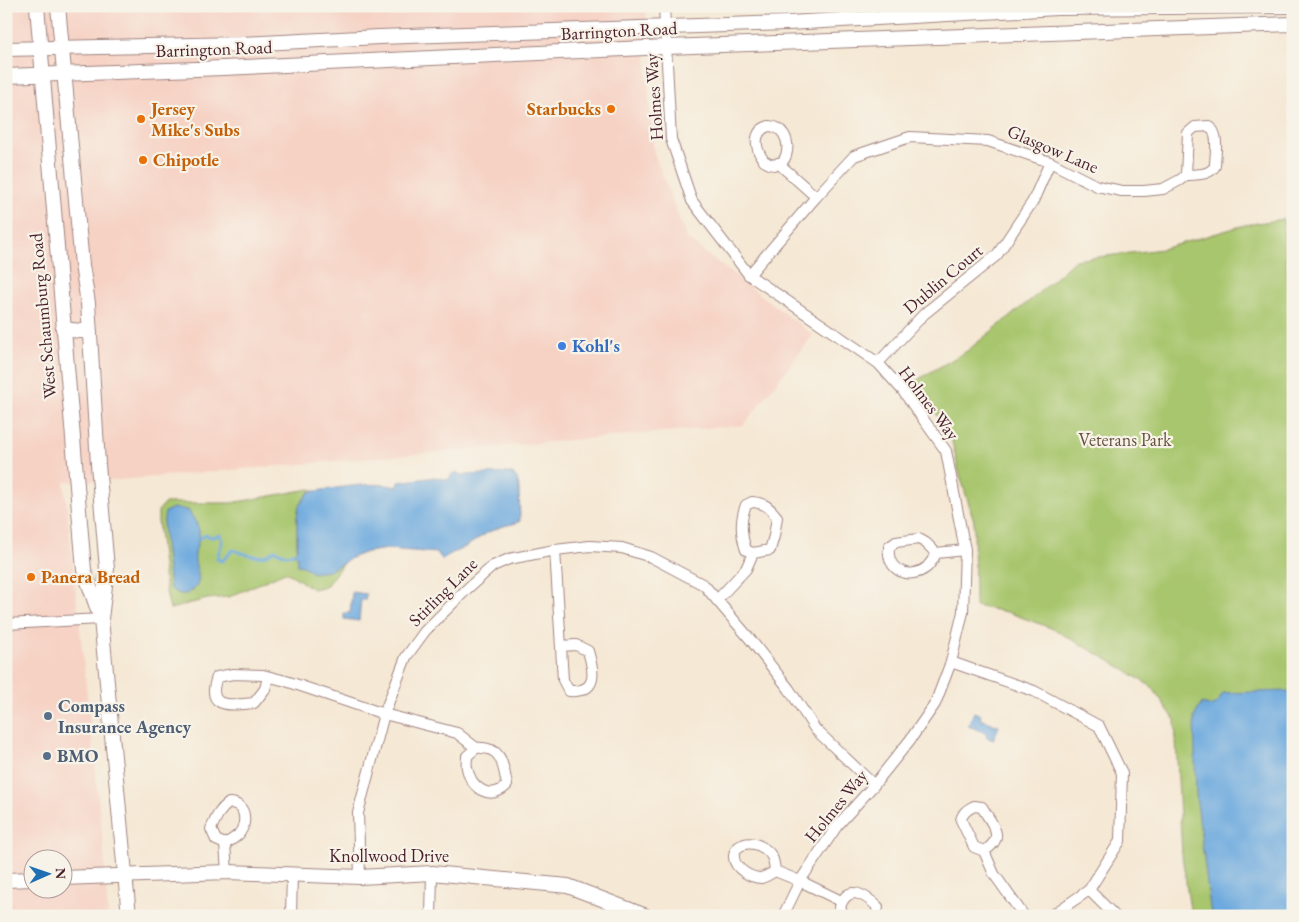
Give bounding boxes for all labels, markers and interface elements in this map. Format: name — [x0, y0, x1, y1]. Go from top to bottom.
street label: Barrington Road — [560, 16, 679, 45]
street label: Barrington Road — [155, 35, 274, 62]
street label: Holmes Way — [639, 52, 668, 142]
place label: Jersey Mike's Subs — [149, 97, 240, 141]
place label: Starbucks — [527, 97, 601, 120]
marker: Starbucks — [605, 103, 617, 115]
marker: Jersey Mike's Subs — [135, 113, 147, 125]
street label: Glasgow Lane — [1004, 119, 1102, 178]
place label: Chipotle — [153, 148, 220, 171]
marker: Chipotle — [137, 154, 149, 166]
street label: West Schaumburg Road — [24, 231, 61, 400]
street label: Dublin Court — [898, 238, 987, 319]
place label: Kohl's — [572, 334, 620, 357]
marker: Kohl's — [556, 340, 568, 352]
street label: Holmes Way — [894, 361, 965, 445]
park label: Veterans Park — [1079, 428, 1172, 451]
street label: Stirling Lane — [403, 552, 482, 631]
place label: Panera Bread — [41, 565, 141, 588]
marker: Panera Bread — [25, 571, 37, 583]
place label: Compass Insurance Agency — [58, 694, 192, 738]
marker: Compass Insurance Agency — [42, 710, 54, 722]
place label: BMO — [57, 744, 99, 767]
marker: BMO — [41, 750, 53, 762]
street label: Holmes Way — [799, 764, 872, 847]
street label: Knollwood Drive — [329, 844, 449, 867]
north arrow — [22, 850, 72, 900]
text: N — [52, 868, 70, 880]

